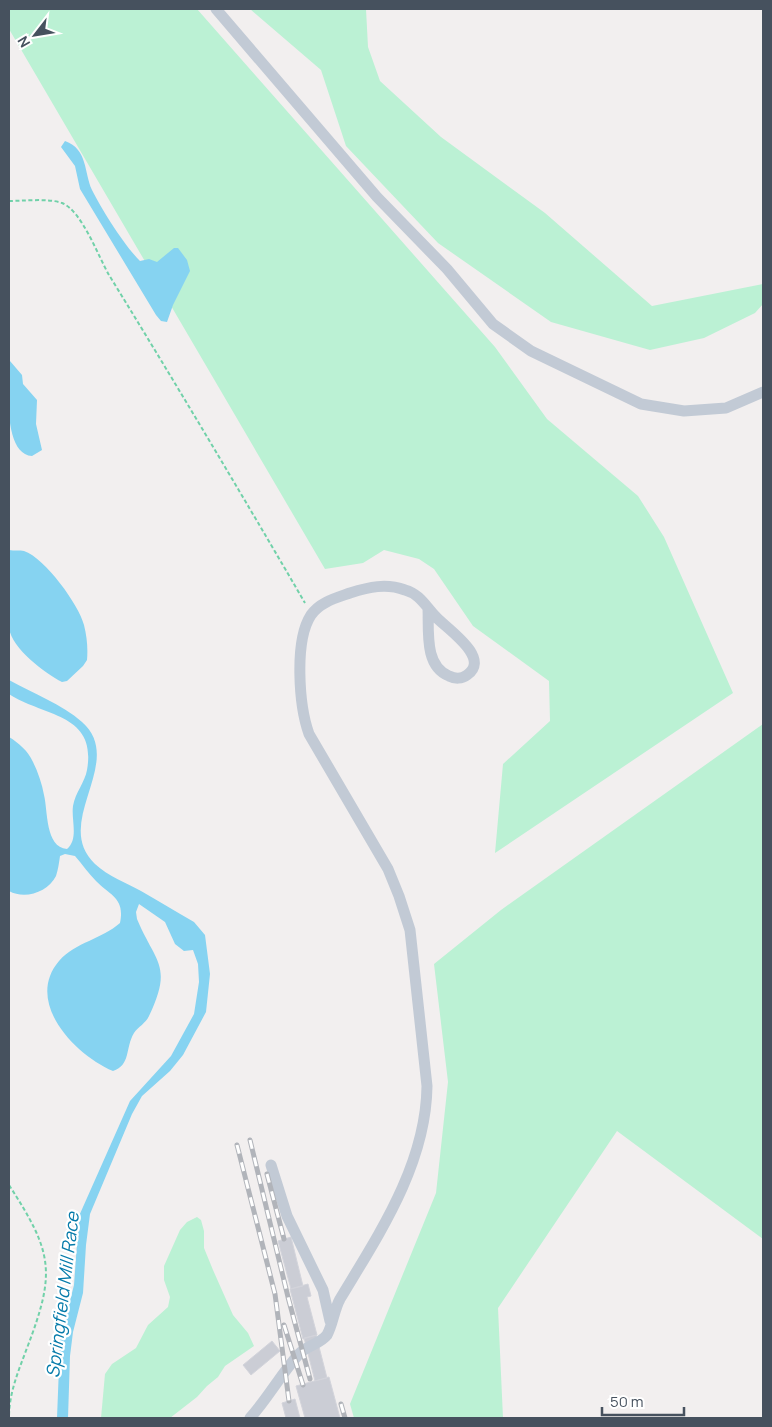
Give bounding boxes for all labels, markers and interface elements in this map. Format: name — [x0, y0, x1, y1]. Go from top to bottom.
north arrow — [10, 10, 60, 60]
text: N — [13, 33, 34, 51]
water label: Springfield Mill Race — [40, 1209, 84, 1379]
scale bar — [602, 1384, 684, 1416]
text: 50 m — [610, 1391, 644, 1412]

